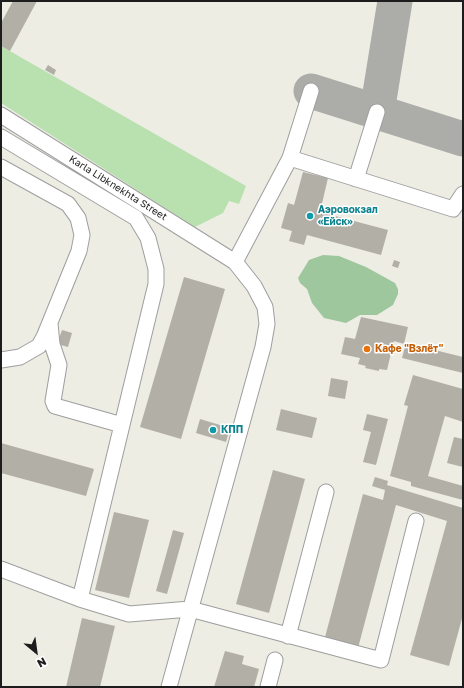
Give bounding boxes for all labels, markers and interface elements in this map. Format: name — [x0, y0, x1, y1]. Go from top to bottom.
street label: Karla Libknekhta Street — [67, 153, 169, 223]
place label: Аэровокзал «Ейск» — [318, 204, 378, 228]
marker: Аэровокзал «Ейск» — [305, 211, 315, 221]
place label: Кафе "Взлёт" — [375, 343, 443, 355]
marker: Кафе "Взлёт" — [362, 344, 372, 354]
place label: КПП — [221, 424, 243, 436]
marker: КПП — [208, 425, 218, 435]
north arrow — [16, 632, 56, 672]
text: N — [35, 655, 49, 671]

